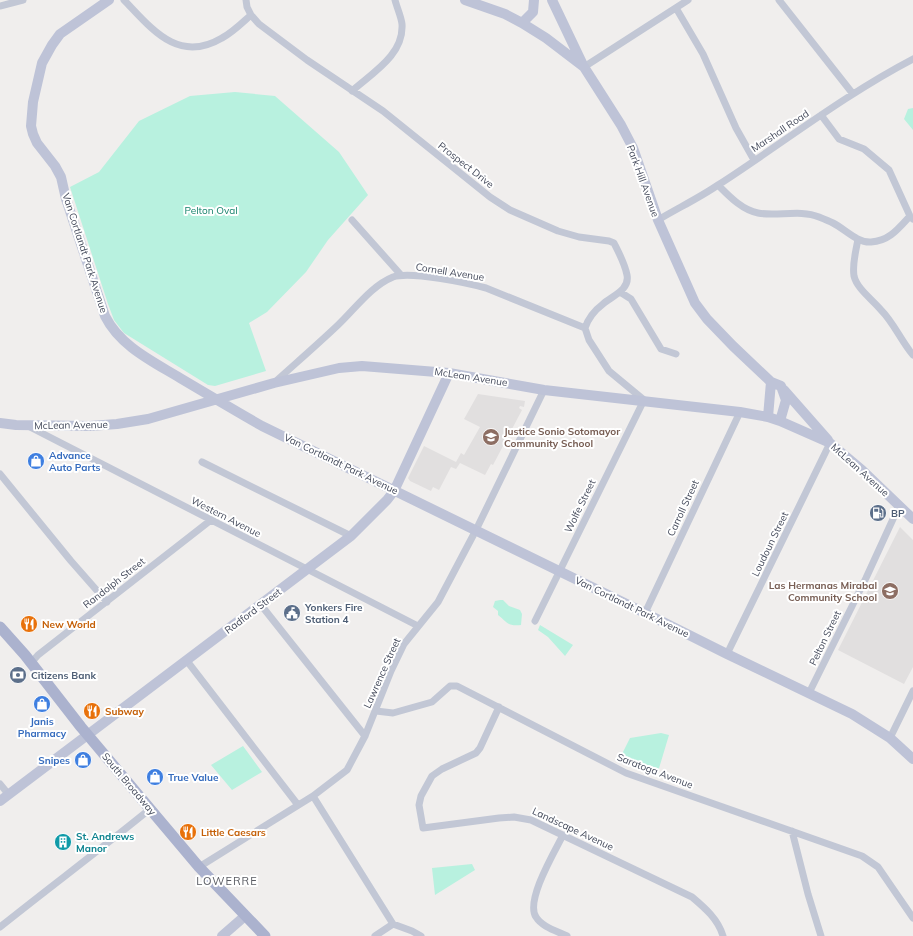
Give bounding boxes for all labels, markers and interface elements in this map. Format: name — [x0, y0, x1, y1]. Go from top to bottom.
street label: Marshall Road — [749, 107, 811, 155]
street label: Prospect Drive — [435, 139, 497, 191]
street label: Park Hill Avenue — [624, 143, 662, 219]
street label: Van Cortlandt Park Avenue — [59, 191, 111, 315]
park label: Pelton Oval — [184, 204, 238, 217]
street label: Cornell Avenue — [415, 260, 485, 284]
street label: McLean Avenue — [434, 365, 508, 389]
street label: McLean Avenue — [34, 418, 108, 432]
place label: Justice Sonio Sotomayor Community School — [504, 425, 620, 450]
school or university icon: Justice Sonio Sotomayor Community School — [481, 427, 501, 447]
street label: Van Cortlandt Park Avenue — [282, 431, 400, 497]
street label: McLean Avenue — [828, 441, 892, 499]
place label: Advance Auto Parts — [49, 449, 101, 474]
shop icon: Advance Auto Parts — [26, 451, 46, 471]
street label: Wolfe Street — [562, 477, 599, 535]
street label: Carroll Street — [664, 477, 702, 538]
street label: Western Avenue — [189, 494, 263, 540]
fuel station icon: BP — [868, 503, 888, 523]
place label: BP — [891, 507, 905, 520]
street label: Loudoun Street — [749, 509, 792, 579]
street label: Randolph Street — [80, 554, 148, 611]
street label: Van Cortlandt Park Avenue — [573, 574, 691, 640]
place label: Las Hermanas Mirabal Community School — [769, 579, 877, 604]
school or university icon: Las Hermanas Mirabal Community School — [880, 581, 900, 601]
street label: Radford Street — [222, 585, 284, 637]
place label: Yonkers Fire Station 4 — [304, 601, 363, 626]
public building icon: Yonkers Fire Station 4 — [282, 603, 302, 623]
street label: Pelton Street — [806, 608, 844, 668]
restaurant icon: New World — [19, 614, 39, 634]
place label: New World — [42, 618, 96, 631]
street label: Lawrence Street — [361, 635, 403, 710]
bank icon: Citizens Bank — [8, 665, 28, 685]
place label: Citizens Bank — [31, 669, 96, 682]
shop icon: Janis Pharmacy — [32, 694, 52, 714]
restaurant icon: Subway — [82, 701, 102, 721]
place label: Subway — [105, 705, 144, 718]
place label: Janis Pharmacy — [18, 715, 67, 740]
shop icon: Snipes — [73, 750, 93, 770]
street label: South Broadway — [99, 750, 159, 818]
street label: Saratoga Avenue — [615, 751, 695, 791]
place label: Snipes — [38, 754, 70, 767]
shop icon: True Value — [145, 767, 165, 787]
place label: True Value — [168, 771, 219, 784]
street label: Landscape Avenue — [530, 805, 616, 853]
restaurant icon: Little Caesars — [178, 822, 198, 842]
place label: Little Caesars — [201, 826, 266, 839]
place label: St. Andrews Manor — [76, 830, 134, 855]
building icon: St. Andrews Manor — [53, 832, 73, 852]
district label: LOWERRE — [196, 874, 258, 888]

